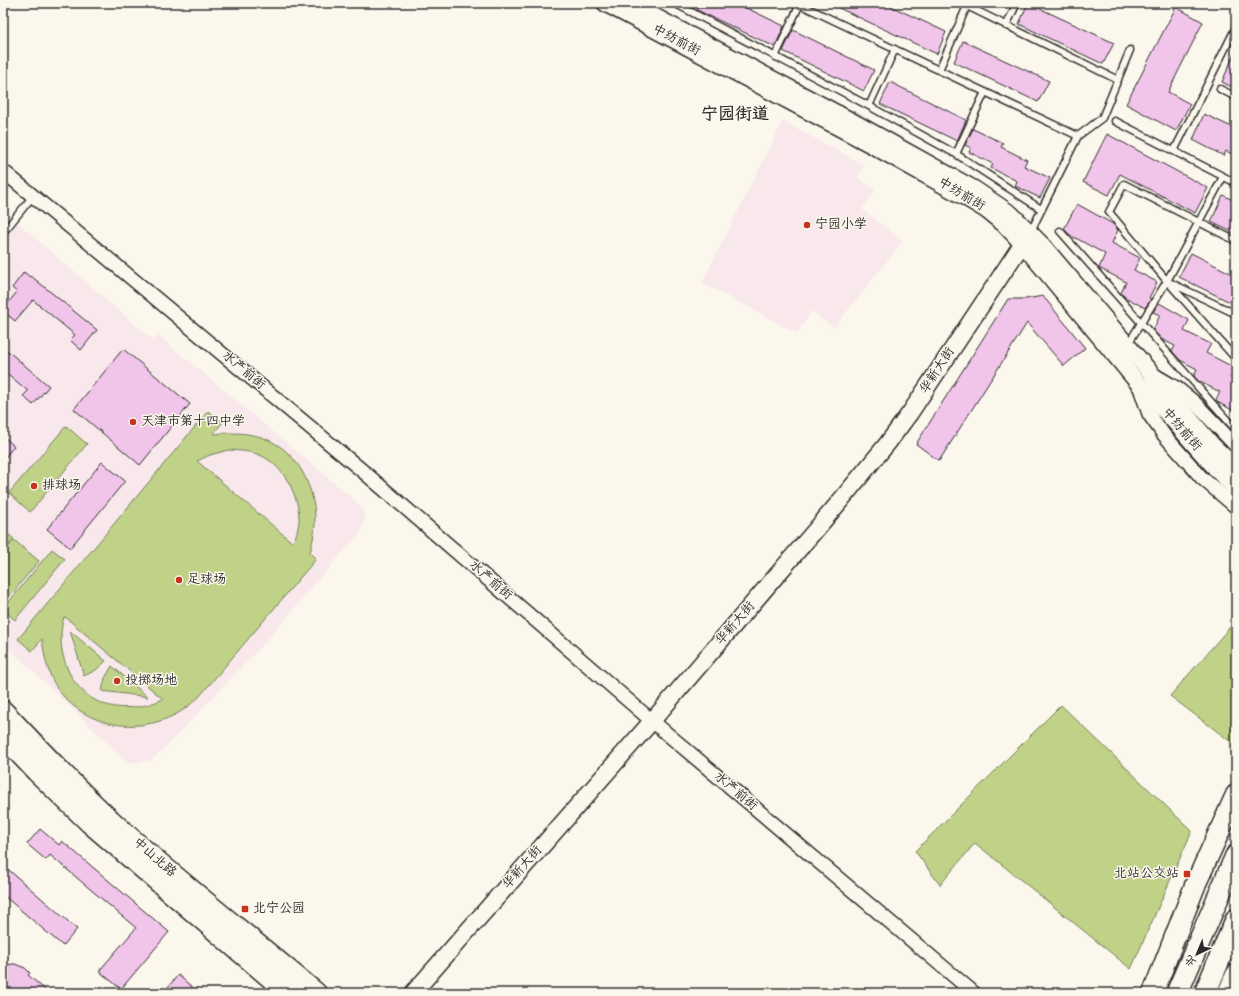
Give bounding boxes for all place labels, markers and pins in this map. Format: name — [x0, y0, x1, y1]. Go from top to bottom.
place label: 宁园小学 — [815, 216, 867, 233]
marker: 宁园小学 — [802, 220, 812, 230]
place label: 天津市第十四中学 — [141, 413, 245, 430]
marker: 天津市第十四中学 — [128, 417, 138, 427]
place label: 排球场 — [42, 478, 81, 494]
marker: 排球场 — [29, 481, 39, 491]
place label: 足球场 — [187, 572, 226, 588]
marker: 足球场 — [174, 575, 184, 585]
place label: 投掷场地 — [125, 673, 177, 689]
marker: 投掷场地 — [112, 676, 122, 686]
place label: 北站公交站 — [1114, 866, 1179, 882]
marker: 北站公交站 — [1182, 869, 1192, 879]
place label: 北宁公园 — [253, 901, 305, 917]
marker: 北宁公园 — [240, 904, 250, 914]

